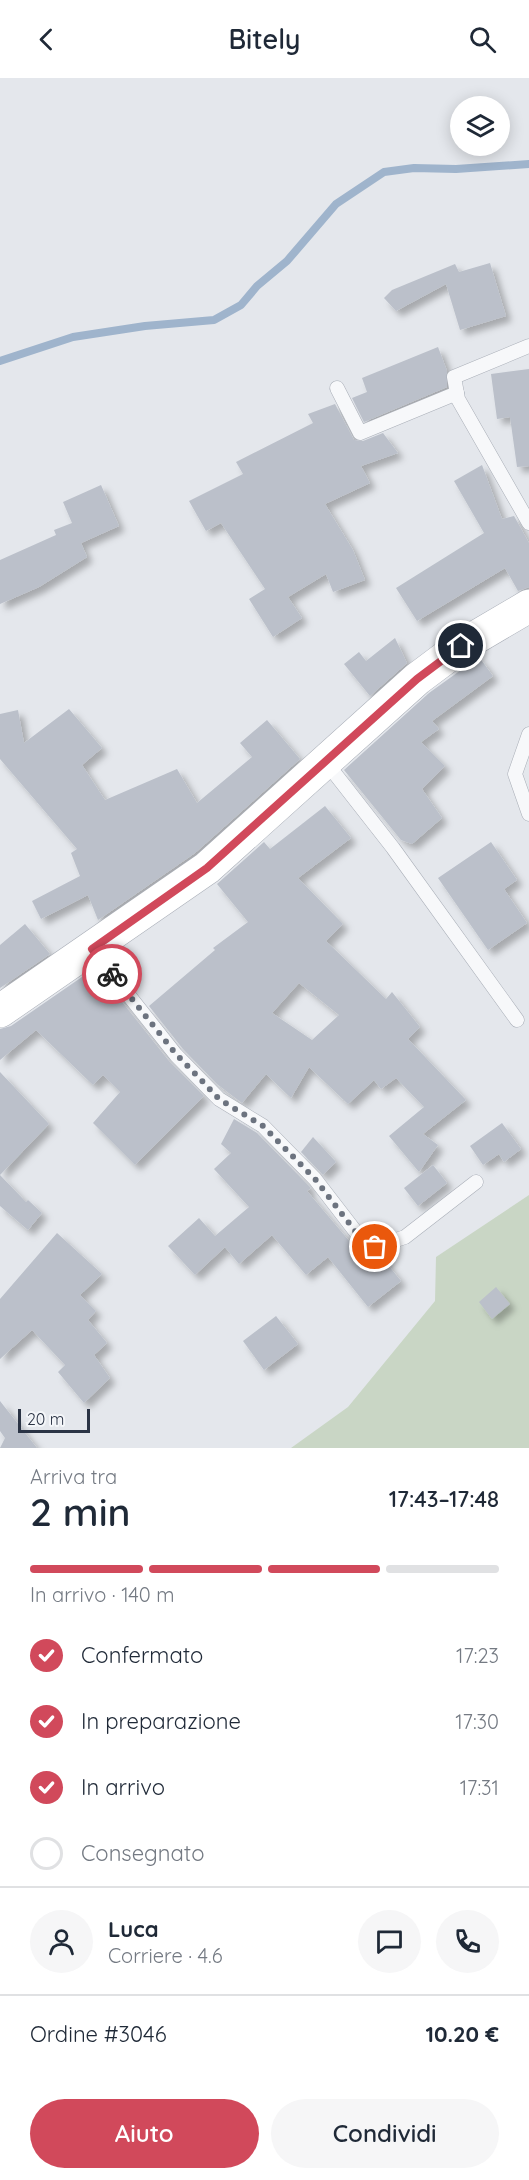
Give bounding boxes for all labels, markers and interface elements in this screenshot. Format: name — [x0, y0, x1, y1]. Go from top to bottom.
text: Bitely — [228, 22, 301, 56]
icon: back — [30, 23, 63, 56]
icon: search — [466, 23, 499, 56]
map controls — [450, 96, 510, 156]
button: layers — [450, 96, 510, 156]
pin — [435, 620, 486, 671]
icon: home — [444, 629, 477, 662]
courier — [82, 944, 142, 1004]
icon: bike — [96, 958, 129, 991]
pin — [349, 1221, 400, 1272]
icon: bag — [358, 1230, 391, 1263]
scale bar — [18, 1406, 90, 1434]
text: 20 m — [27, 1409, 64, 1429]
text: Arriva tra — [30, 1464, 117, 1489]
text: 17:43–17:48 — [389, 1485, 499, 1513]
text: 2 min — [30, 1487, 131, 1536]
text: In arrivo · 140 m — [30, 1582, 174, 1607]
icon: check — [30, 1639, 63, 1672]
text: Confermato — [81, 1641, 203, 1669]
text: 17:23 — [456, 1643, 499, 1668]
icon: check — [30, 1705, 63, 1738]
text: In preparazione — [81, 1707, 241, 1735]
text: 17:30 — [455, 1709, 499, 1734]
icon: check — [30, 1771, 63, 1804]
text: In arrivo — [81, 1773, 165, 1801]
text: 17:31 — [460, 1775, 499, 1800]
text: Consegnato — [81, 1839, 204, 1867]
button: person — [30, 1910, 93, 1973]
button: chat — [358, 1910, 421, 1973]
button: phone — [436, 1910, 499, 1973]
text: Luca — [108, 1915, 159, 1943]
text: Corriere · 4.6 — [108, 1943, 222, 1968]
text: Ordine #3046 — [30, 2020, 166, 2048]
text: 10.20 € — [425, 2020, 499, 2048]
button: Aiuto — [30, 2099, 259, 2168]
button: Condividi — [271, 2099, 499, 2168]

